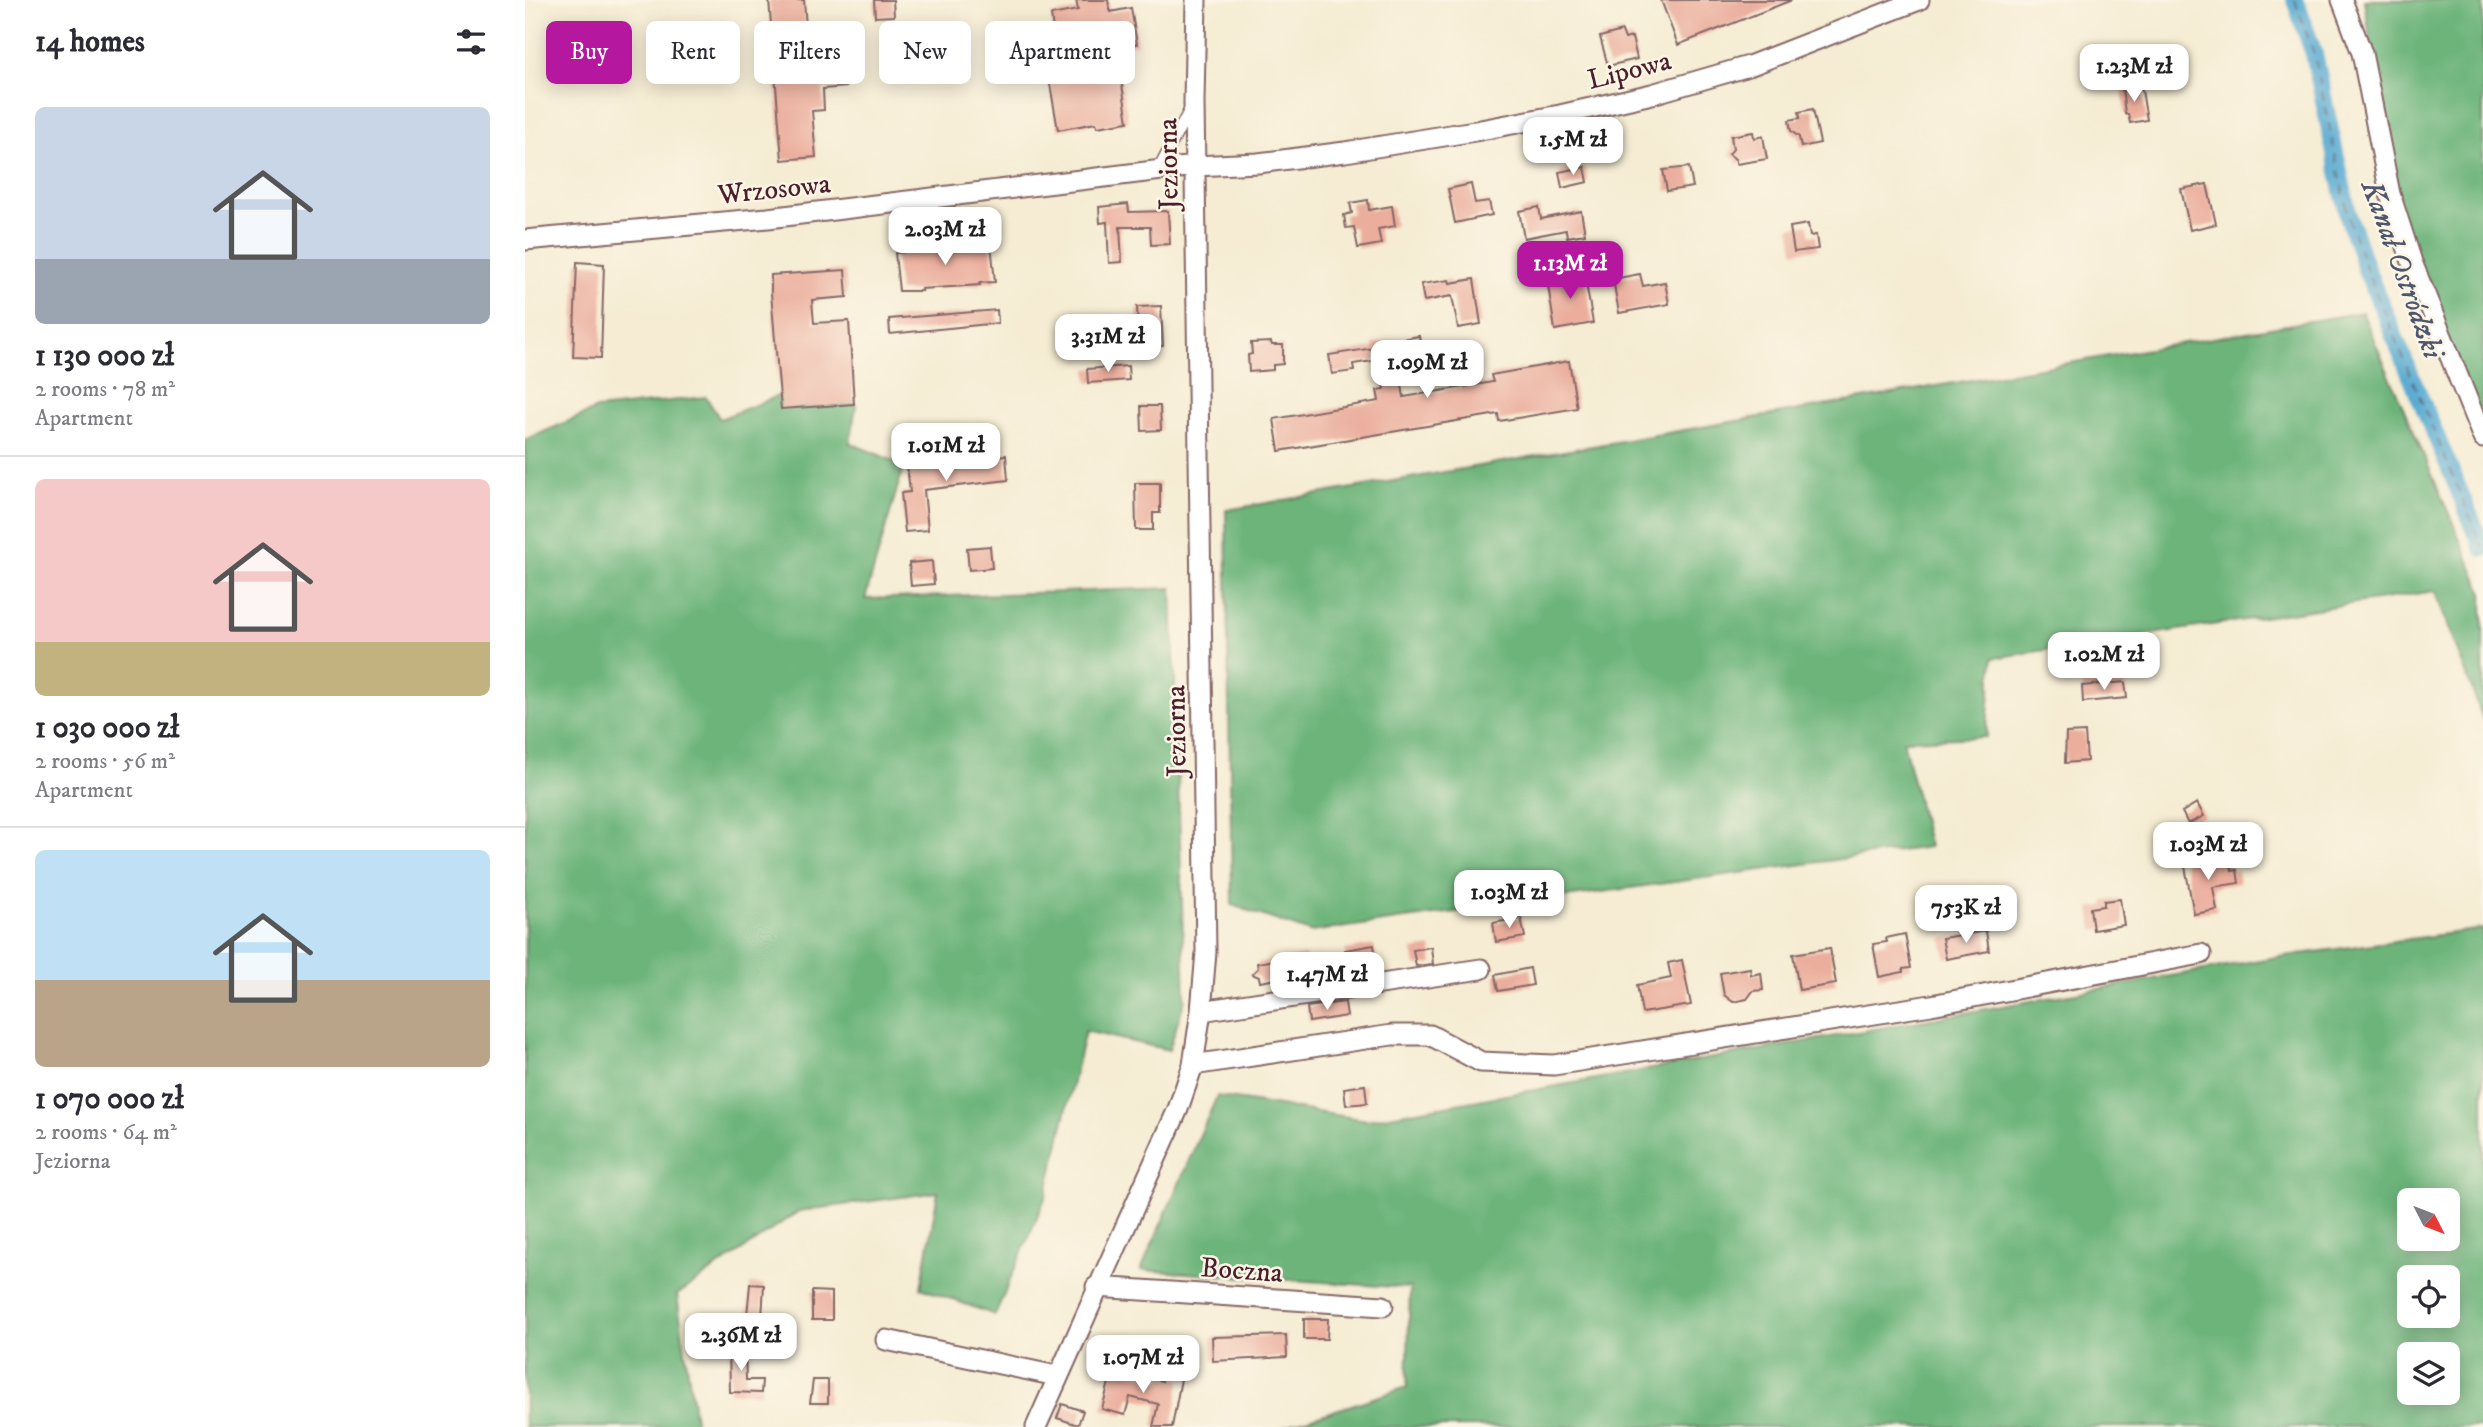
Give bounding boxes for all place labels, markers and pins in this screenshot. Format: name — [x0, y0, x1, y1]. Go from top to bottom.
pin: 1.23M zł — [2062, 44, 2206, 104]
pin: 1.5M zł — [1508, 118, 1638, 177]
pin: 2.03M zł — [873, 208, 1017, 267]
pin: 1.13M zł — [1498, 242, 1642, 301]
pin: 3.31M zł — [1036, 314, 1180, 374]
pin: 1.09M zł — [1355, 340, 1499, 400]
pin: 1.01M zł — [874, 424, 1018, 483]
pin: 1.02M zł — [2032, 632, 2176, 692]
pin: 1.03M zł — [2136, 822, 2280, 882]
pin: 1.03M zł — [1437, 870, 1581, 930]
pin: 753K zł — [1901, 886, 2031, 945]
pin: 1.47M zł — [1255, 953, 1399, 1012]
pin: 2.36M zł — [669, 1314, 813, 1373]
pin: 1.07M zł — [1071, 1336, 1215, 1395]

